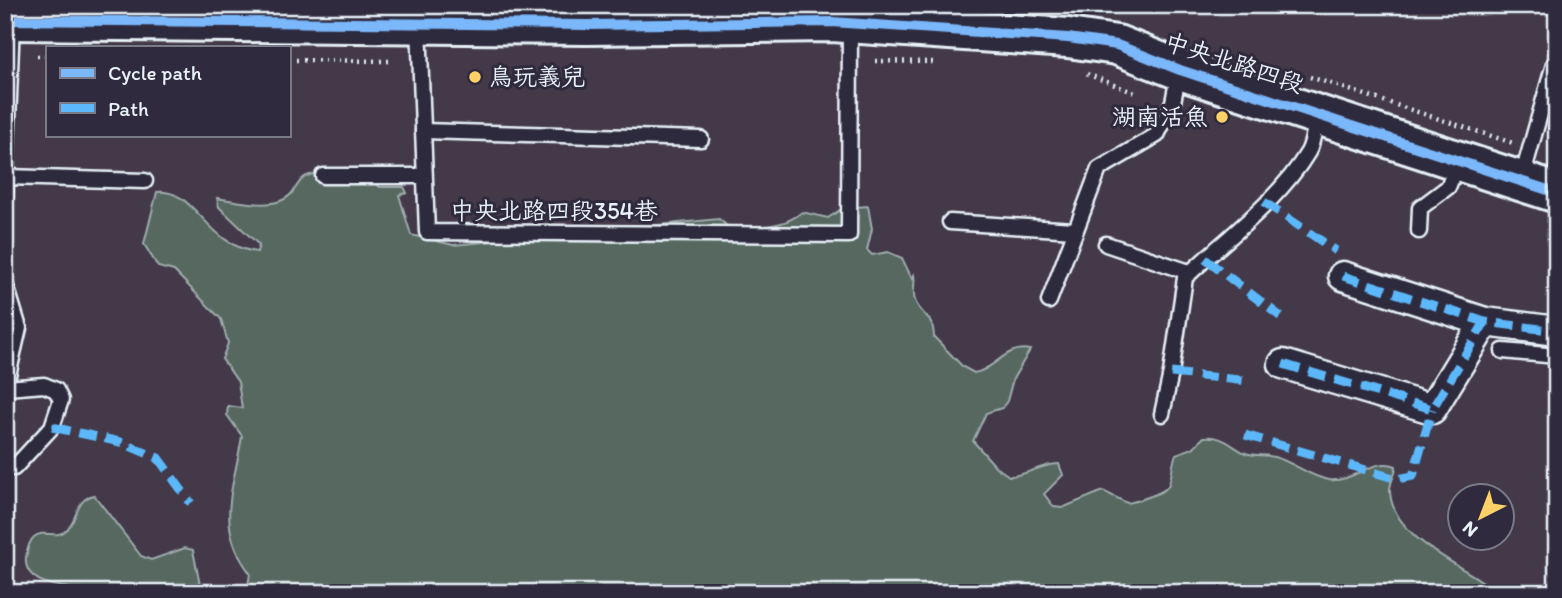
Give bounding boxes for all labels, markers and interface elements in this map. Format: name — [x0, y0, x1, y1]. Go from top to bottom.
street label: 中央北路四段 — [1161, 26, 1307, 99]
legend — [46, 46, 290, 136]
text: Cycle path — [108, 60, 202, 85]
place label: 鳥玩義兒 — [489, 62, 585, 91]
marker: 鳥玩義兒 — [467, 69, 483, 85]
text: Path — [108, 96, 149, 121]
place label: 湖南活魚 — [1112, 102, 1208, 131]
marker: 湖南活魚 — [1214, 109, 1230, 125]
street label: 中央北路四段354巷 — [450, 196, 658, 225]
north arrow — [1446, 482, 1516, 552]
text: N — [1457, 516, 1482, 542]

